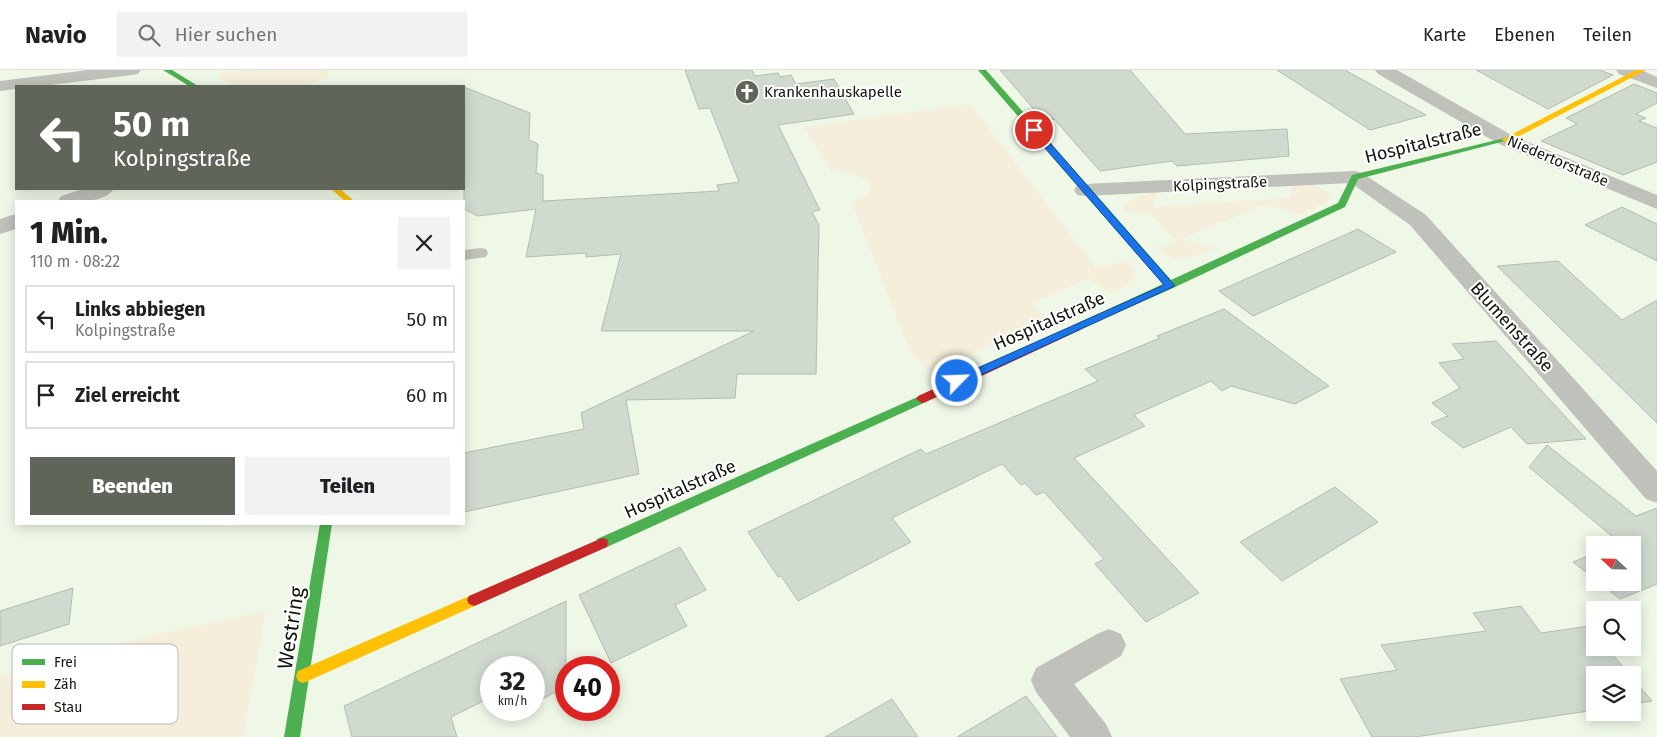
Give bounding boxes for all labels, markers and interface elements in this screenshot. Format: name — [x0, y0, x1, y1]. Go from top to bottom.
search box — [117, 12, 467, 57]
text: Navio — [25, 21, 87, 49]
icon: search — [135, 21, 163, 49]
text: Hier suchen — [175, 23, 277, 46]
text: Karte — [1423, 24, 1466, 46]
text: Ebenen — [1494, 24, 1555, 46]
text: Teilen — [1583, 24, 1632, 46]
church icon: Krankenhauskapelle — [734, 79, 760, 105]
place label: Krankenhauskapelle — [764, 83, 902, 101]
text: 50 m — [113, 103, 190, 145]
icon: left — [30, 105, 95, 170]
pin — [1013, 109, 1055, 151]
icon: arrive — [1020, 116, 1048, 144]
street label: Hospitalstraße — [1362, 118, 1484, 168]
street label: Niedertorstraße — [1505, 132, 1611, 190]
text: Kolpingstraße — [113, 145, 251, 172]
street label: Kolpingstraße — [1172, 173, 1268, 195]
text: 1 Min. — [30, 215, 108, 251]
button: close — [398, 217, 450, 269]
text: 110 m · 08:22 — [30, 252, 120, 271]
street label: Blumenstraße — [1466, 277, 1558, 377]
street label: Hospitalstraße — [990, 287, 1108, 355]
text: Links abbiegen — [75, 298, 206, 321]
icon: left — [32, 305, 60, 333]
text: 50 m — [407, 308, 448, 331]
text: Kolpingstraße — [75, 321, 176, 340]
position arrow — [930, 354, 982, 406]
icon: arrive — [32, 381, 60, 409]
text: Ziel erreicht — [75, 384, 180, 407]
text: 60 m — [406, 384, 448, 407]
street label: Hospitalstraße — [621, 455, 739, 523]
button: Beenden — [30, 457, 235, 515]
button: Teilen — [245, 457, 450, 515]
north arrow — [1586, 536, 1641, 591]
map controls — [1586, 536, 1641, 721]
street label: Westring — [272, 585, 310, 671]
button: search — [1586, 601, 1641, 656]
legend — [12, 644, 178, 724]
text: Frei — [54, 654, 77, 671]
speed limit sign: 40 — [555, 656, 620, 721]
button: layers — [1586, 666, 1641, 721]
text: 32 — [500, 667, 525, 697]
text: Zäh — [54, 676, 77, 693]
text: km/h — [498, 694, 527, 708]
text: Stau — [54, 699, 82, 716]

